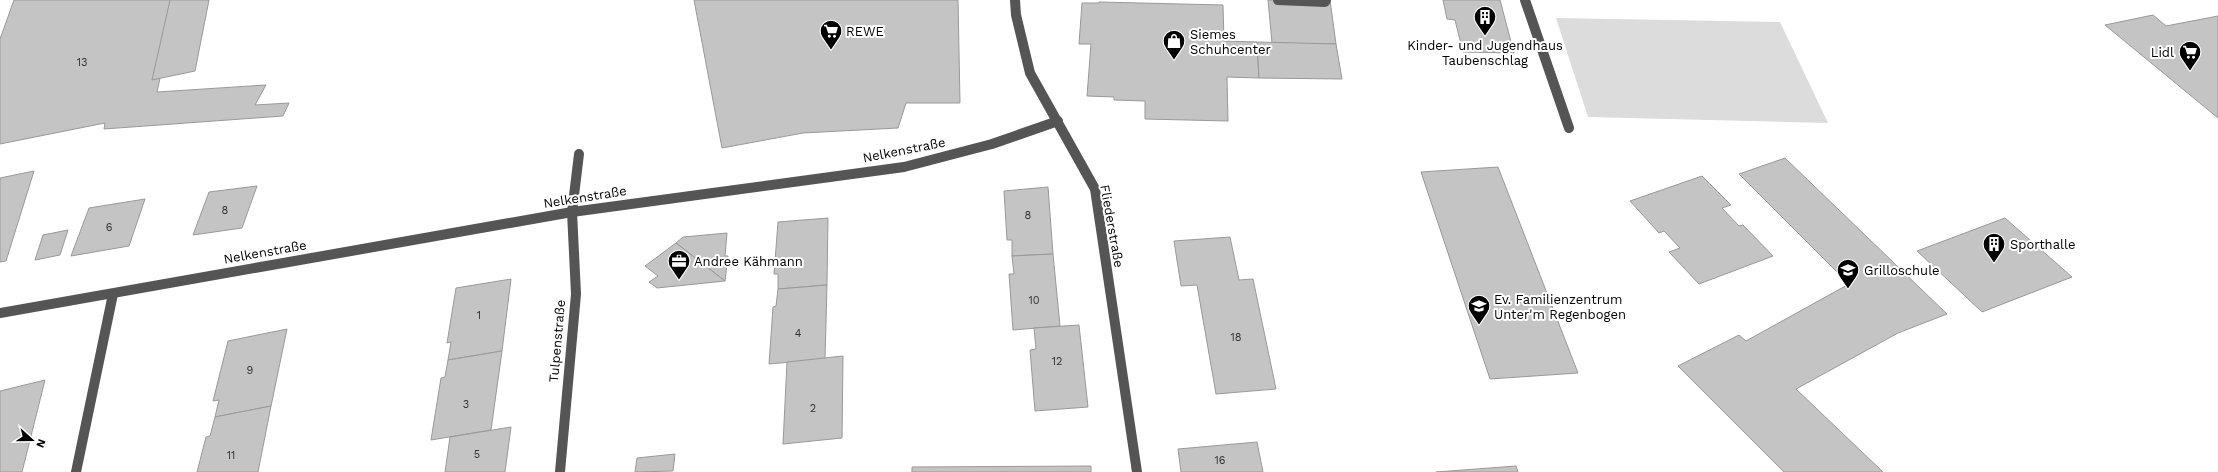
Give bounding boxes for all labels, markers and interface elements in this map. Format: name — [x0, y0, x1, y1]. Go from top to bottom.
building icon: Kinder- und Jugendhaus Taubenschlag — [1472, 4, 1498, 37]
supermarket icon: REWE — [818, 18, 844, 51]
place label: REWE — [846, 24, 884, 39]
place label: Siemes Schuhcenter — [1190, 27, 1271, 57]
shop icon: Siemes Schuhcenter — [1161, 28, 1187, 61]
place label: Kinder- und Jugendhaus Taubenschlag — [1407, 38, 1563, 68]
supermarket icon: Lidl — [2177, 39, 2203, 72]
place label: Lidl — [2151, 45, 2174, 60]
house number: 13 — [77, 56, 87, 69]
street label: Nelkenstraße — [861, 135, 947, 165]
street label: Nelkenstraße — [542, 183, 628, 211]
street label: Fliederstraße — [1097, 183, 1127, 269]
house number: 8 — [222, 204, 229, 217]
house number: 8 — [1025, 209, 1032, 222]
house number: 6 — [106, 221, 113, 234]
building icon: Sporthalle — [1981, 231, 2007, 264]
street label: Nelkenstraße — [222, 237, 308, 267]
place label: Sporthalle — [2010, 237, 2075, 252]
office icon: Andree Kähmann — [666, 248, 692, 281]
place label: Andree Kähmann — [694, 254, 803, 269]
school or university icon: Grilloschule — [1835, 257, 1861, 290]
place label: Grilloschule — [1864, 263, 1940, 278]
place label: Ev. Familienzentrum Unter'm Regenbogen — [1494, 292, 1626, 322]
school or university icon: Ev. Familienzentrum Unter'm Regenbogen — [1466, 293, 1492, 326]
house number: 10 — [1028, 294, 1040, 307]
street label: Tulpenstraße — [546, 299, 568, 383]
house number: 1 — [477, 309, 481, 322]
house number: 4 — [795, 327, 802, 340]
house number: 18 — [1230, 331, 1242, 344]
house number: 12 — [1052, 355, 1062, 368]
house number: 9 — [247, 364, 254, 377]
house number: 3 — [463, 398, 469, 411]
house number: 2 — [810, 402, 816, 415]
north arrow — [12, 420, 52, 460]
text: N — [33, 437, 48, 450]
house number: 5 — [474, 448, 480, 461]
house number: 11 — [227, 449, 235, 462]
house number: 16 — [1215, 454, 1226, 467]

